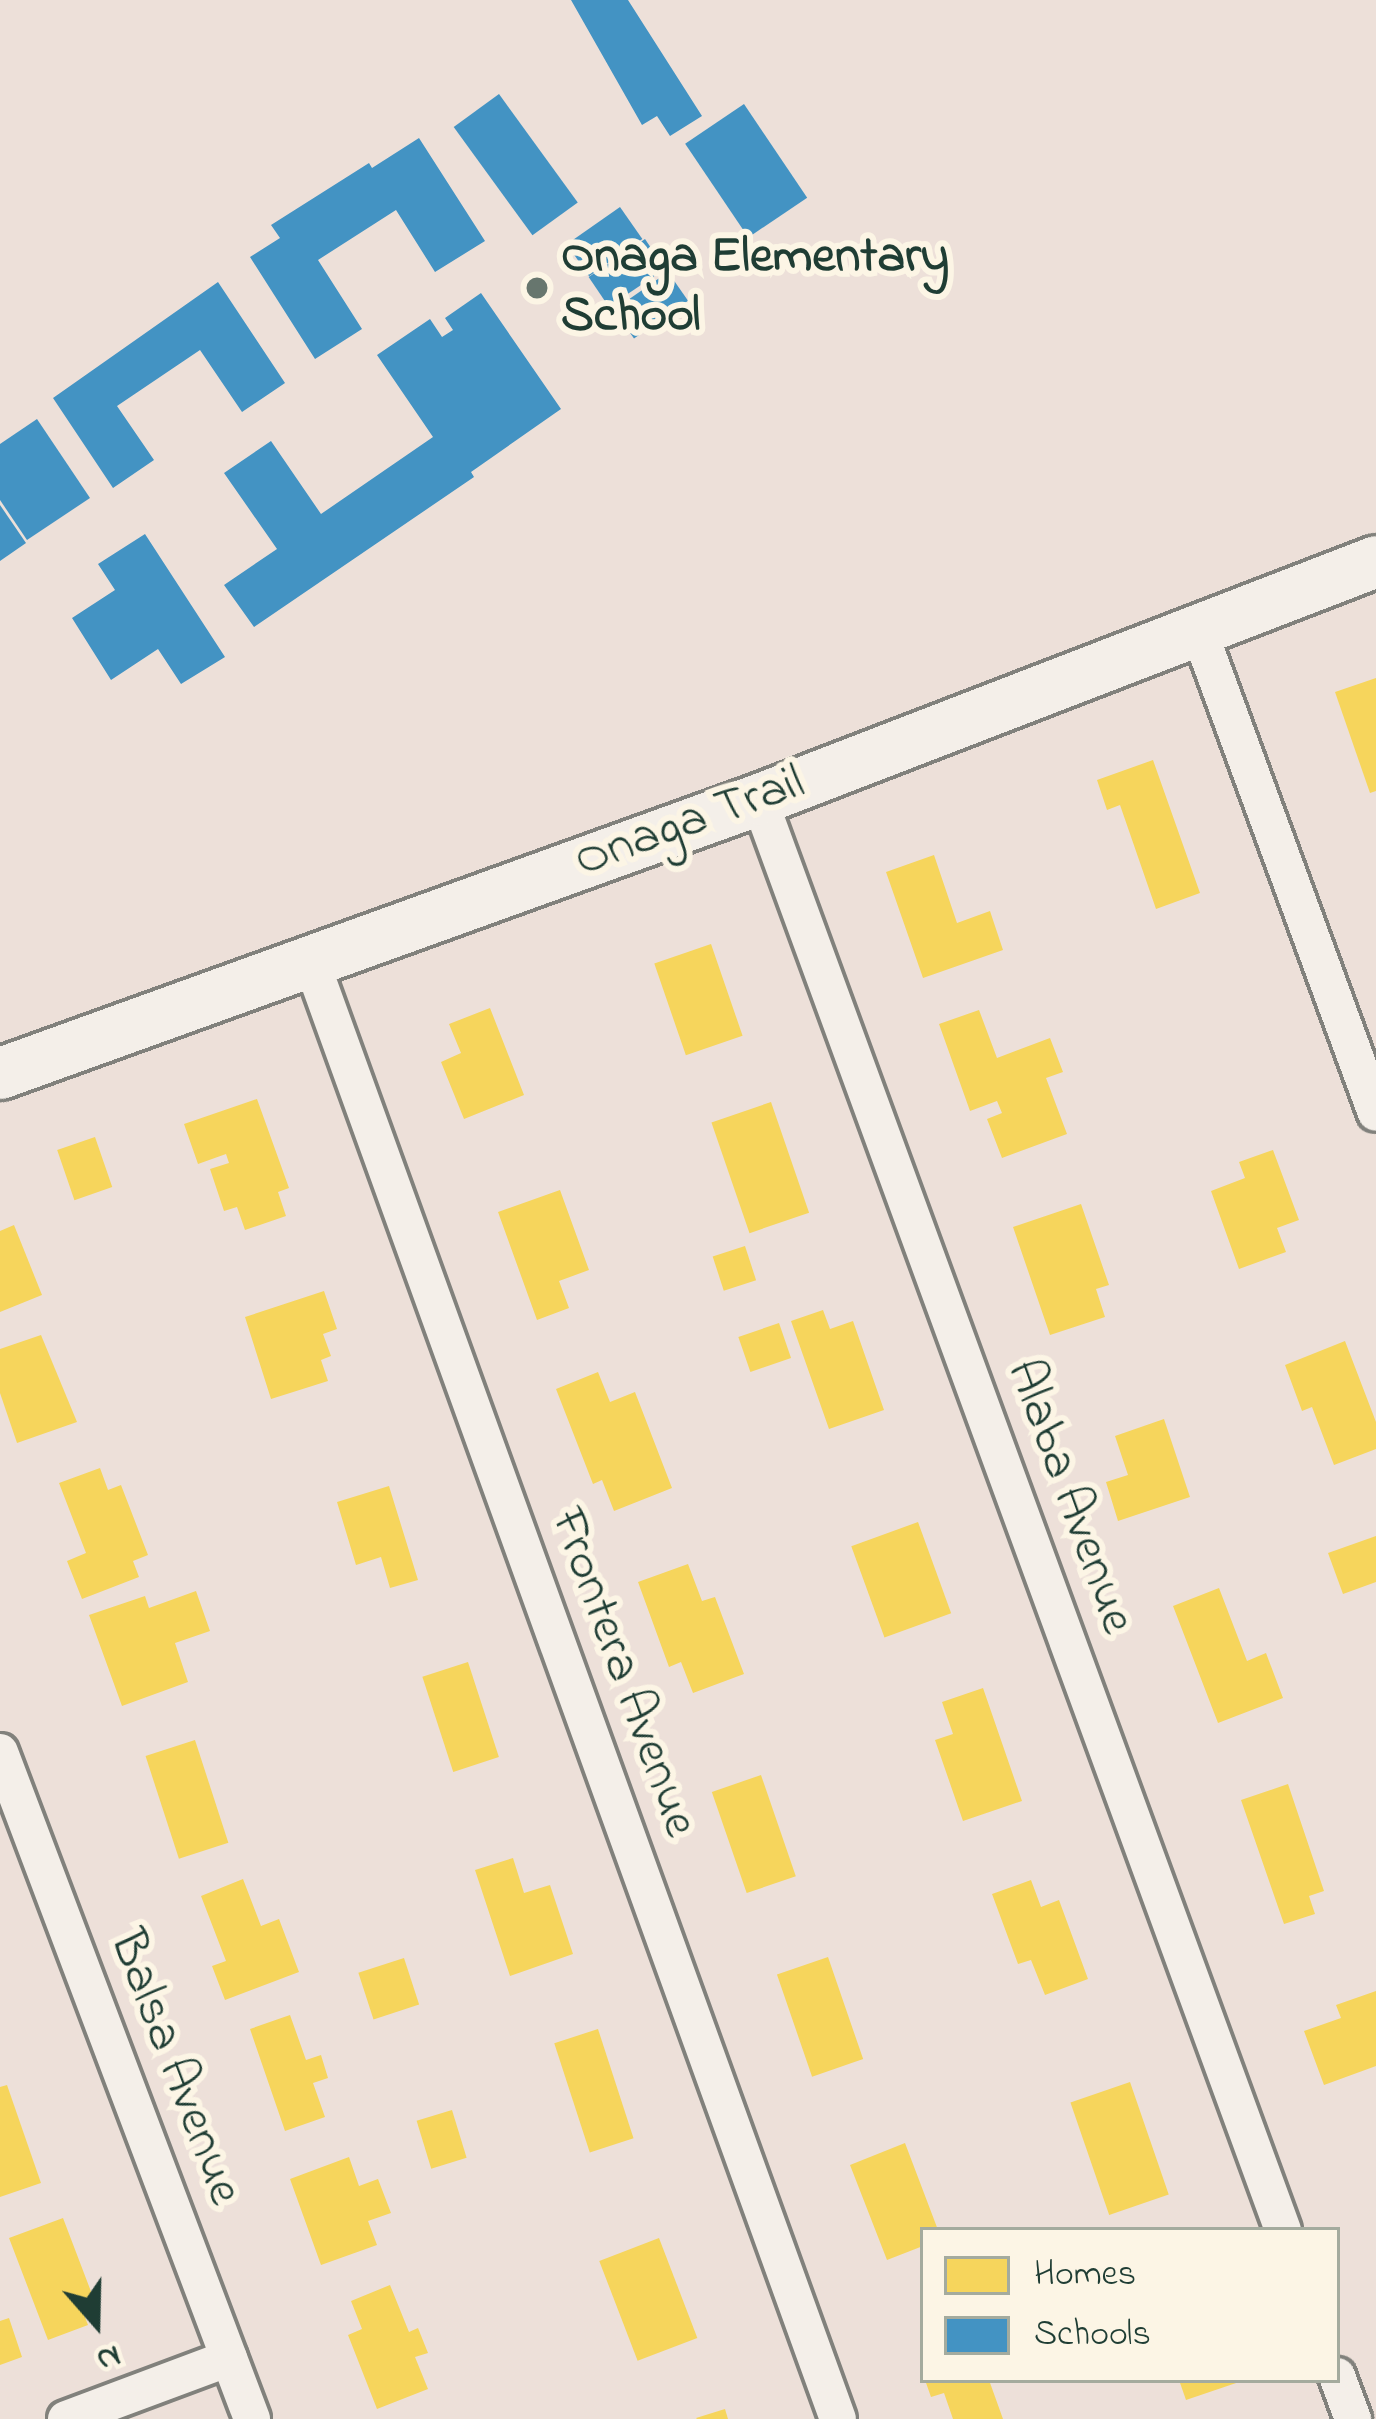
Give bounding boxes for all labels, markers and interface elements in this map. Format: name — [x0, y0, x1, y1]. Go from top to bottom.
place label: Onaga Elementary School — [561, 228, 949, 348]
marker: Onaga Elementary School — [524, 275, 550, 301]
street label: Onaga Trail — [567, 753, 813, 893]
street label: Alaba Avenue — [991, 1352, 1147, 1642]
street label: Frontera Avenue — [534, 1500, 710, 1846]
street label: Balsa Avenue — [94, 1922, 254, 2214]
legend — [920, 2227, 1340, 2383]
text: Homes — [1034, 2249, 1136, 2302]
north arrow — [36, 2263, 156, 2383]
text: Schools — [1034, 2309, 1151, 2362]
text: N — [90, 2330, 127, 2383]

